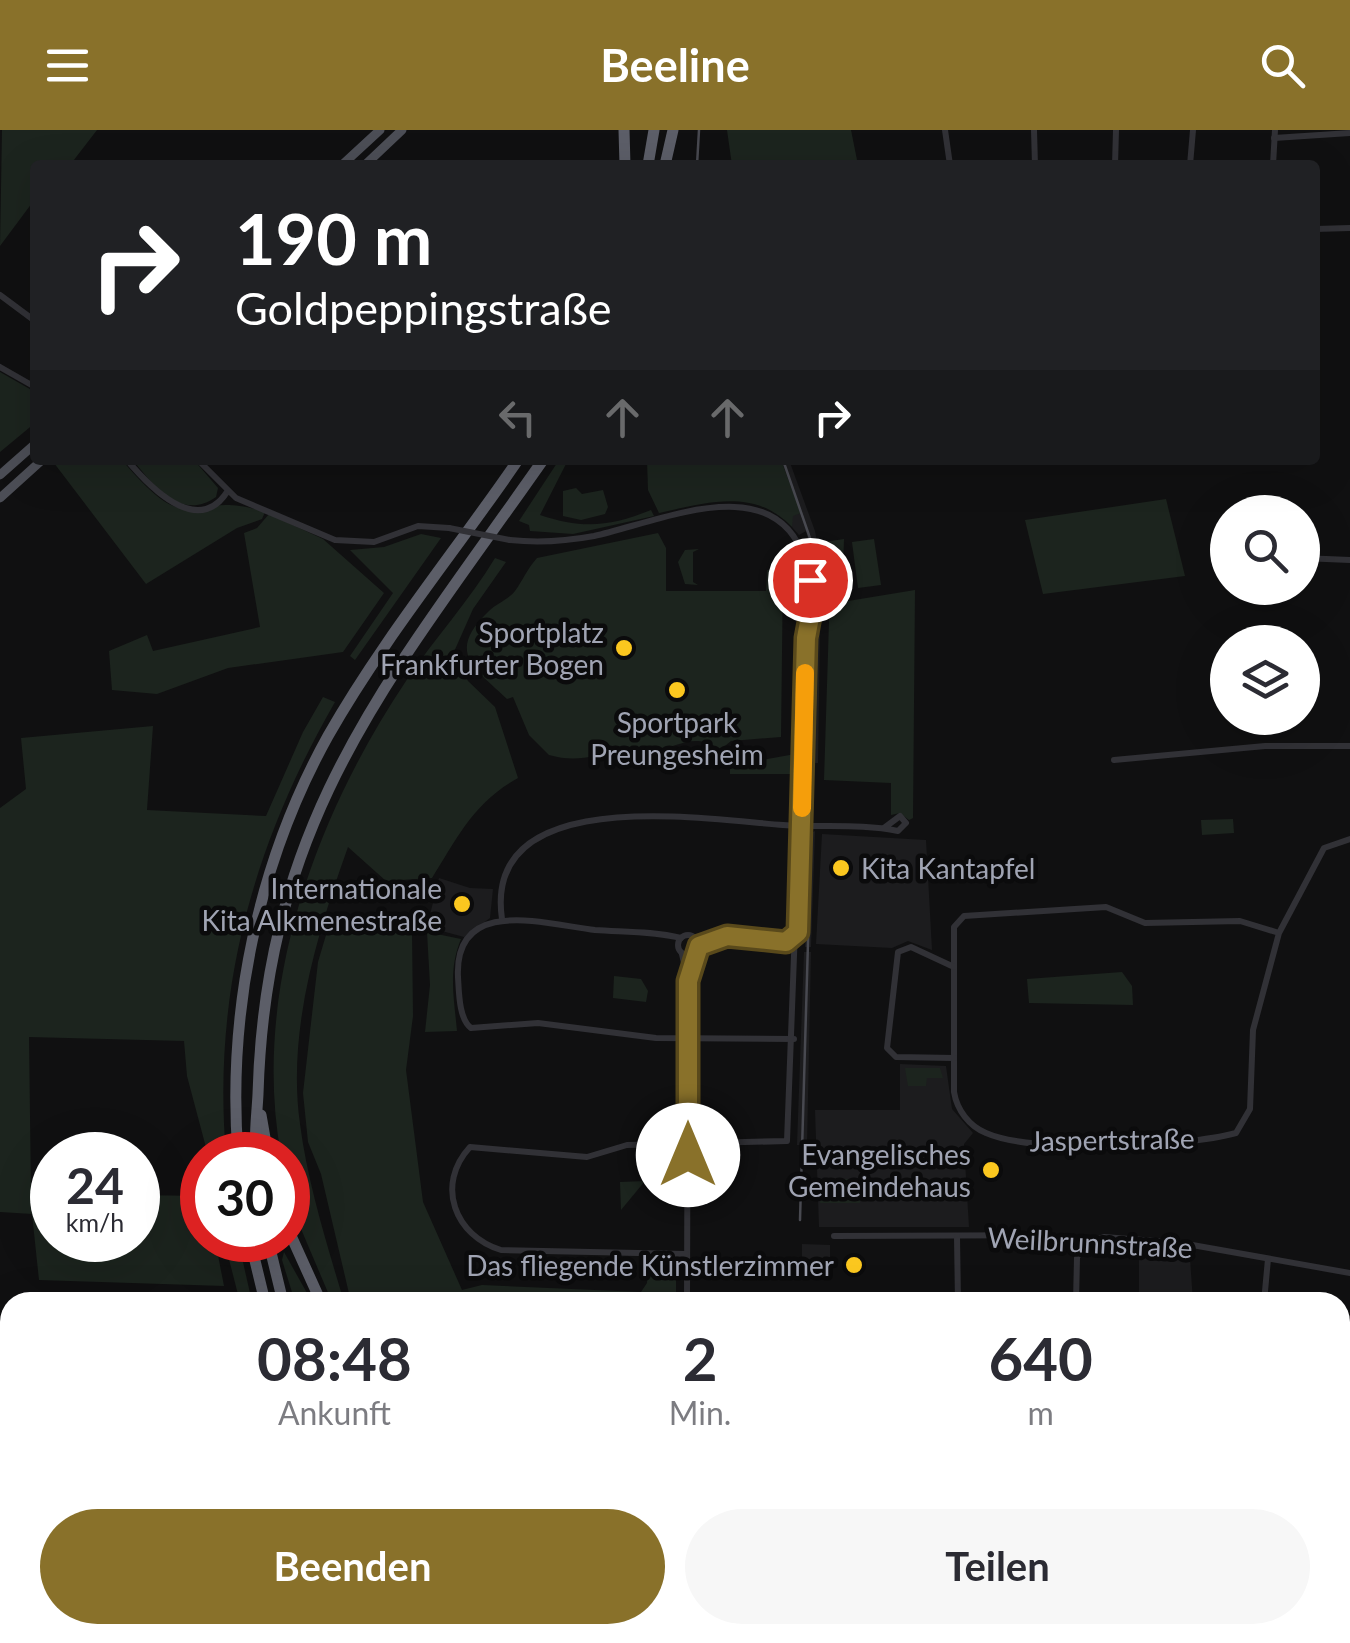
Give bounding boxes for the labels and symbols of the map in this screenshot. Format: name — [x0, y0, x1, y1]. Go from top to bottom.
pin — [768, 538, 853, 623]
place label: Sportplatz Frankfurter Bogen — [380, 615, 604, 681]
marker: Sportplatz Frankfurter Bogen — [613, 637, 635, 659]
marker: Sportpark Preungesheim — [666, 679, 688, 701]
place label: Sportpark Preungesheim — [590, 705, 764, 771]
place label: Kita Kantapfel — [861, 851, 1035, 885]
marker: Kita Kantapfel — [830, 857, 852, 879]
place label: Internationale Kita Alkmenestraße — [202, 871, 442, 937]
marker: Internationale Kita Alkmenestraße — [451, 893, 473, 915]
position arrow — [636, 1103, 740, 1207]
street label: Jaspertstraße — [1029, 1121, 1195, 1157]
speed limit sign: 30 — [180, 1132, 310, 1262]
place label: Evangelisches Gemeindehaus — [788, 1137, 971, 1203]
marker: Evangelisches Gemeindehaus — [980, 1159, 1002, 1181]
street label: Weilbrunnstraße — [987, 1220, 1193, 1264]
place label: Das fliegende Künstlerzimmer — [466, 1248, 834, 1282]
marker: Das fliegende Künstlerzimmer — [843, 1254, 865, 1276]

